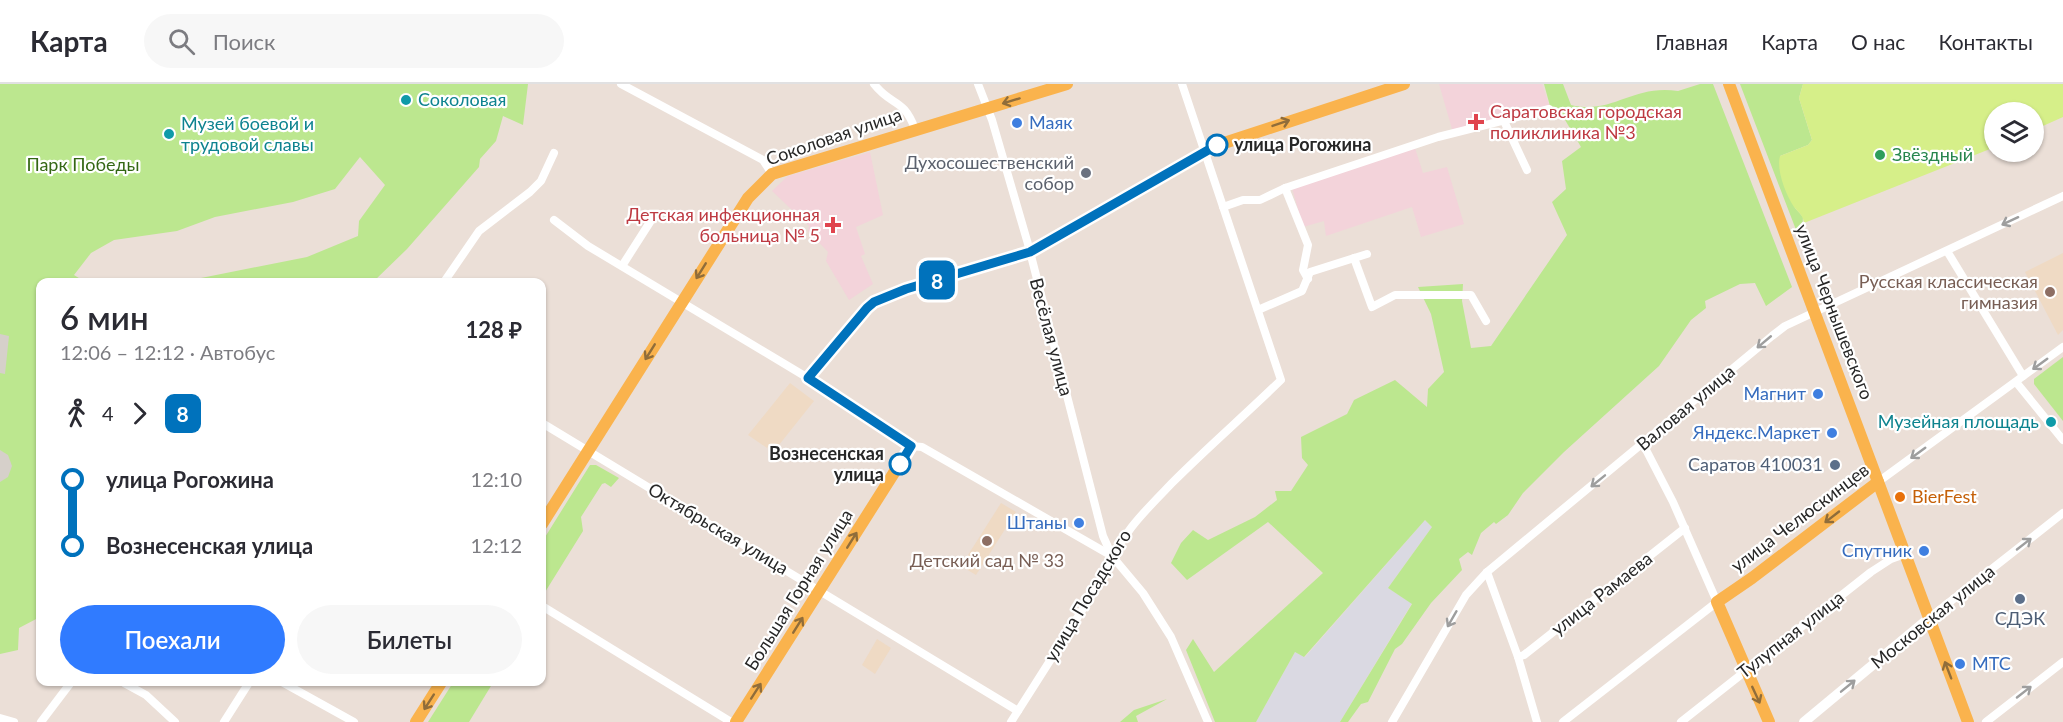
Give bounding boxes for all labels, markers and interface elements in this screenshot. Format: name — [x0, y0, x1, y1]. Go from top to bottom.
search box — [144, 14, 564, 68]
text: Карта — [30, 24, 108, 58]
icon: search — [165, 25, 198, 58]
text: Поиск — [213, 28, 276, 55]
text: Главная — [1655, 29, 1728, 54]
text: Карта — [1761, 29, 1818, 54]
text: О нас — [1851, 29, 1905, 54]
text: Контакты — [1938, 29, 2033, 54]
place label: Соколовая — [418, 88, 506, 110]
marker: Соколовая — [399, 93, 413, 107]
one-way arrow — [1002, 96, 1021, 107]
place label: Саратовская городская поликлиника №3 — [1490, 100, 1682, 143]
map controls — [1984, 102, 2044, 162]
button: layers — [1984, 102, 2044, 162]
street label: Соколовая улица — [763, 103, 904, 170]
place label: Маяк — [1029, 111, 1073, 133]
place label: Музей боевой и трудовой славы — [181, 112, 314, 155]
marker: Саратовская городская поликлиника №3 — [1467, 113, 1485, 131]
marker: Маяк — [1010, 116, 1024, 130]
one-way arrow — [1271, 117, 1290, 128]
marker: Музей боевой и трудовой славы — [162, 127, 176, 141]
place label: улица Рогожина — [1234, 133, 1371, 155]
marker: улица Рогожина — [1206, 134, 1228, 156]
place label: Звёздный — [1892, 143, 1973, 165]
marker: Звёздный — [1873, 148, 1887, 162]
place label: Духосошественский собор — [905, 151, 1074, 194]
park label: Парк Победы — [26, 153, 140, 175]
marker: Духосошественский собор — [1079, 166, 1093, 180]
place label: Детская инфекционная больница № 5 — [626, 203, 820, 246]
one-way arrow — [2002, 215, 2020, 227]
marker: Детская инфекционная больница № 5 — [824, 216, 842, 234]
street label: улица Чернышевского — [1791, 221, 1879, 403]
line badge: 8 — [918, 260, 956, 300]
one-way arrow — [695, 262, 707, 279]
text: 8 — [931, 268, 943, 293]
place label: Русская классическая гимназия — [1859, 270, 2038, 313]
street label: Весёлая улица — [1026, 275, 1078, 398]
marker: Русская классическая гимназия — [2043, 285, 2057, 299]
text: 6 мин — [60, 297, 149, 337]
text: 128 ₽ — [466, 316, 522, 343]
one-way arrow — [1757, 335, 1772, 349]
text: 12:06 – 12:12 · Автобус — [60, 340, 275, 364]
one-way arrow — [643, 343, 655, 360]
one-way arrow — [2032, 358, 2048, 371]
street label: Валовая улица — [1632, 360, 1739, 455]
place label: Магнит — [1744, 382, 1806, 404]
marker: Магнит — [1811, 387, 1825, 401]
icon: walk — [60, 397, 93, 430]
icon: forward — [123, 397, 156, 430]
text: 4 — [102, 401, 114, 425]
text: 8 — [177, 401, 189, 426]
place label: Музейная площадь — [1878, 410, 2039, 432]
marker: Музейная площадь — [2044, 415, 2058, 429]
place label: Яндекс.Маркет — [1692, 421, 1820, 443]
marker: Яндекс.Маркет — [1825, 426, 1839, 440]
place label: Вознесенская улица — [769, 442, 884, 485]
one-way arrow — [1910, 447, 1926, 459]
marker: Вознесенская улица — [889, 453, 911, 475]
place label: Саратов 410031 — [1688, 453, 1823, 475]
street label: улица Челюскинцев — [1726, 458, 1873, 576]
marker: Саратов 410031 — [1828, 458, 1842, 472]
text: улица Рогожина — [106, 466, 274, 493]
text: 12:10 — [471, 467, 522, 491]
one-way arrow — [1590, 475, 1606, 488]
street label: Октябрьская улица — [644, 478, 793, 579]
place label: BierFest — [1912, 485, 1977, 507]
marker: BierFest — [1893, 490, 1907, 504]
street label: Большая Горная улица — [740, 505, 857, 674]
place label: Штаны — [1007, 511, 1067, 533]
one-way arrow — [1824, 511, 1840, 523]
marker: Штаны — [1072, 516, 1086, 530]
street label: улица Посадского — [1039, 525, 1135, 666]
text: Вознесенская улица — [106, 532, 313, 559]
one-way arrow — [845, 532, 858, 549]
text: 12:12 — [471, 533, 522, 557]
marker: Детский сад № 33 — [980, 534, 994, 548]
one-way arrow — [2016, 537, 2032, 550]
place label: Спутник — [1842, 539, 1913, 561]
marker: Спутник — [1917, 544, 1931, 558]
street label: улица Рамаева — [1546, 547, 1656, 640]
place label: Детский сад № 33 — [910, 549, 1064, 571]
street label: Московская улица — [1866, 560, 1999, 673]
street label: Тулупная улица — [1733, 586, 1848, 683]
marker: СДЭК — [2013, 592, 2027, 606]
button: Поехали — [60, 605, 285, 674]
button: Билеты — [297, 605, 522, 674]
place label: СДЭК — [1995, 607, 2045, 629]
one-way arrow — [1446, 610, 1458, 627]
one-way arrow — [793, 617, 805, 634]
place label: МТС — [1972, 652, 2011, 674]
marker: МТС — [1953, 657, 1967, 671]
one-way arrow — [1942, 662, 1953, 680]
one-way arrow — [1840, 679, 1856, 692]
one-way arrow — [750, 683, 762, 700]
one-way arrow — [1751, 685, 1762, 703]
one-way arrow — [2016, 685, 2032, 698]
one-way arrow — [423, 693, 436, 710]

